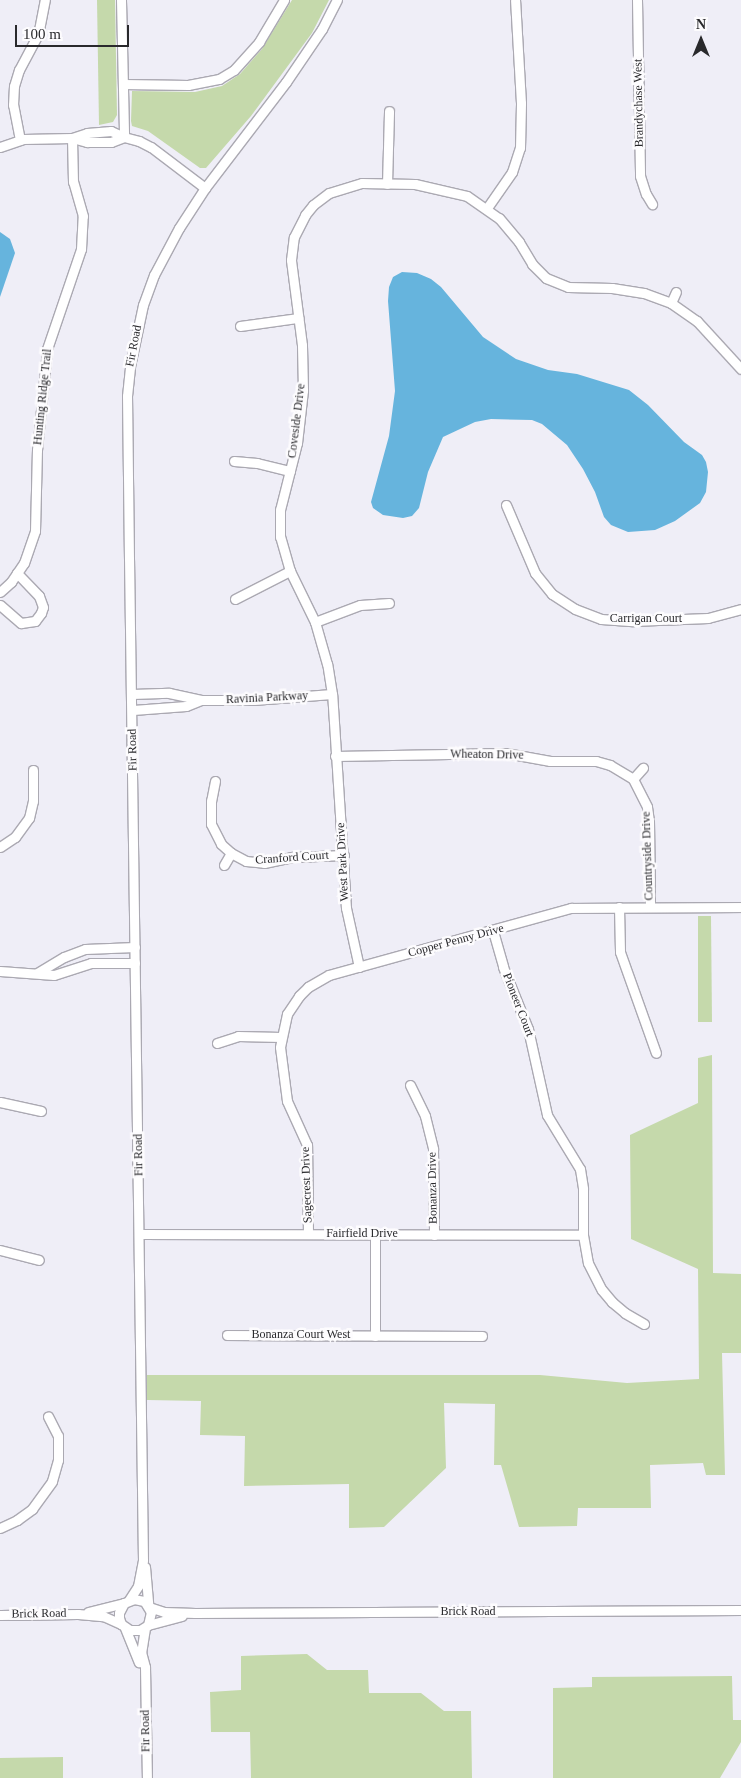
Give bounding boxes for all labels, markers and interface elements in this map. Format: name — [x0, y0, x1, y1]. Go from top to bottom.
scale bar — [18, 15, 131, 47]
north arrow — [676, 15, 726, 65]
text: N — [696, 17, 706, 32]
text: 100 m — [23, 26, 61, 42]
street label: Brandychase West — [631, 59, 647, 147]
street label: Fir Road — [123, 324, 145, 368]
street label: Hunting Ridge Trail — [31, 348, 55, 446]
street label: Coveside Drive — [285, 383, 309, 459]
street label: Carrigan Court — [610, 612, 682, 626]
street label: Ravinia Parkway — [226, 689, 308, 707]
street label: Fir Road — [125, 729, 141, 771]
street label: Wheaton Drive — [450, 747, 524, 763]
street label: Countryside Drive — [639, 811, 657, 901]
street label: West Park Drive — [334, 822, 352, 902]
street label: Cranford Court — [255, 848, 329, 868]
street label: Copper Penny Drive — [406, 921, 506, 961]
street label: Pioneer Court — [499, 971, 537, 1039]
street label: Fir Road — [131, 1134, 147, 1176]
street label: Sagecrest Drive — [298, 1147, 316, 1223]
street label: Bonanza Drive — [425, 1152, 441, 1224]
street label: Fairfield Drive — [326, 1227, 398, 1241]
street label: Bonanza Court West — [251, 1328, 351, 1342]
street label: Brick Road — [441, 1605, 495, 1619]
street label: Brick Road — [11, 1606, 67, 1622]
street label: Fir Road — [138, 1710, 154, 1752]

